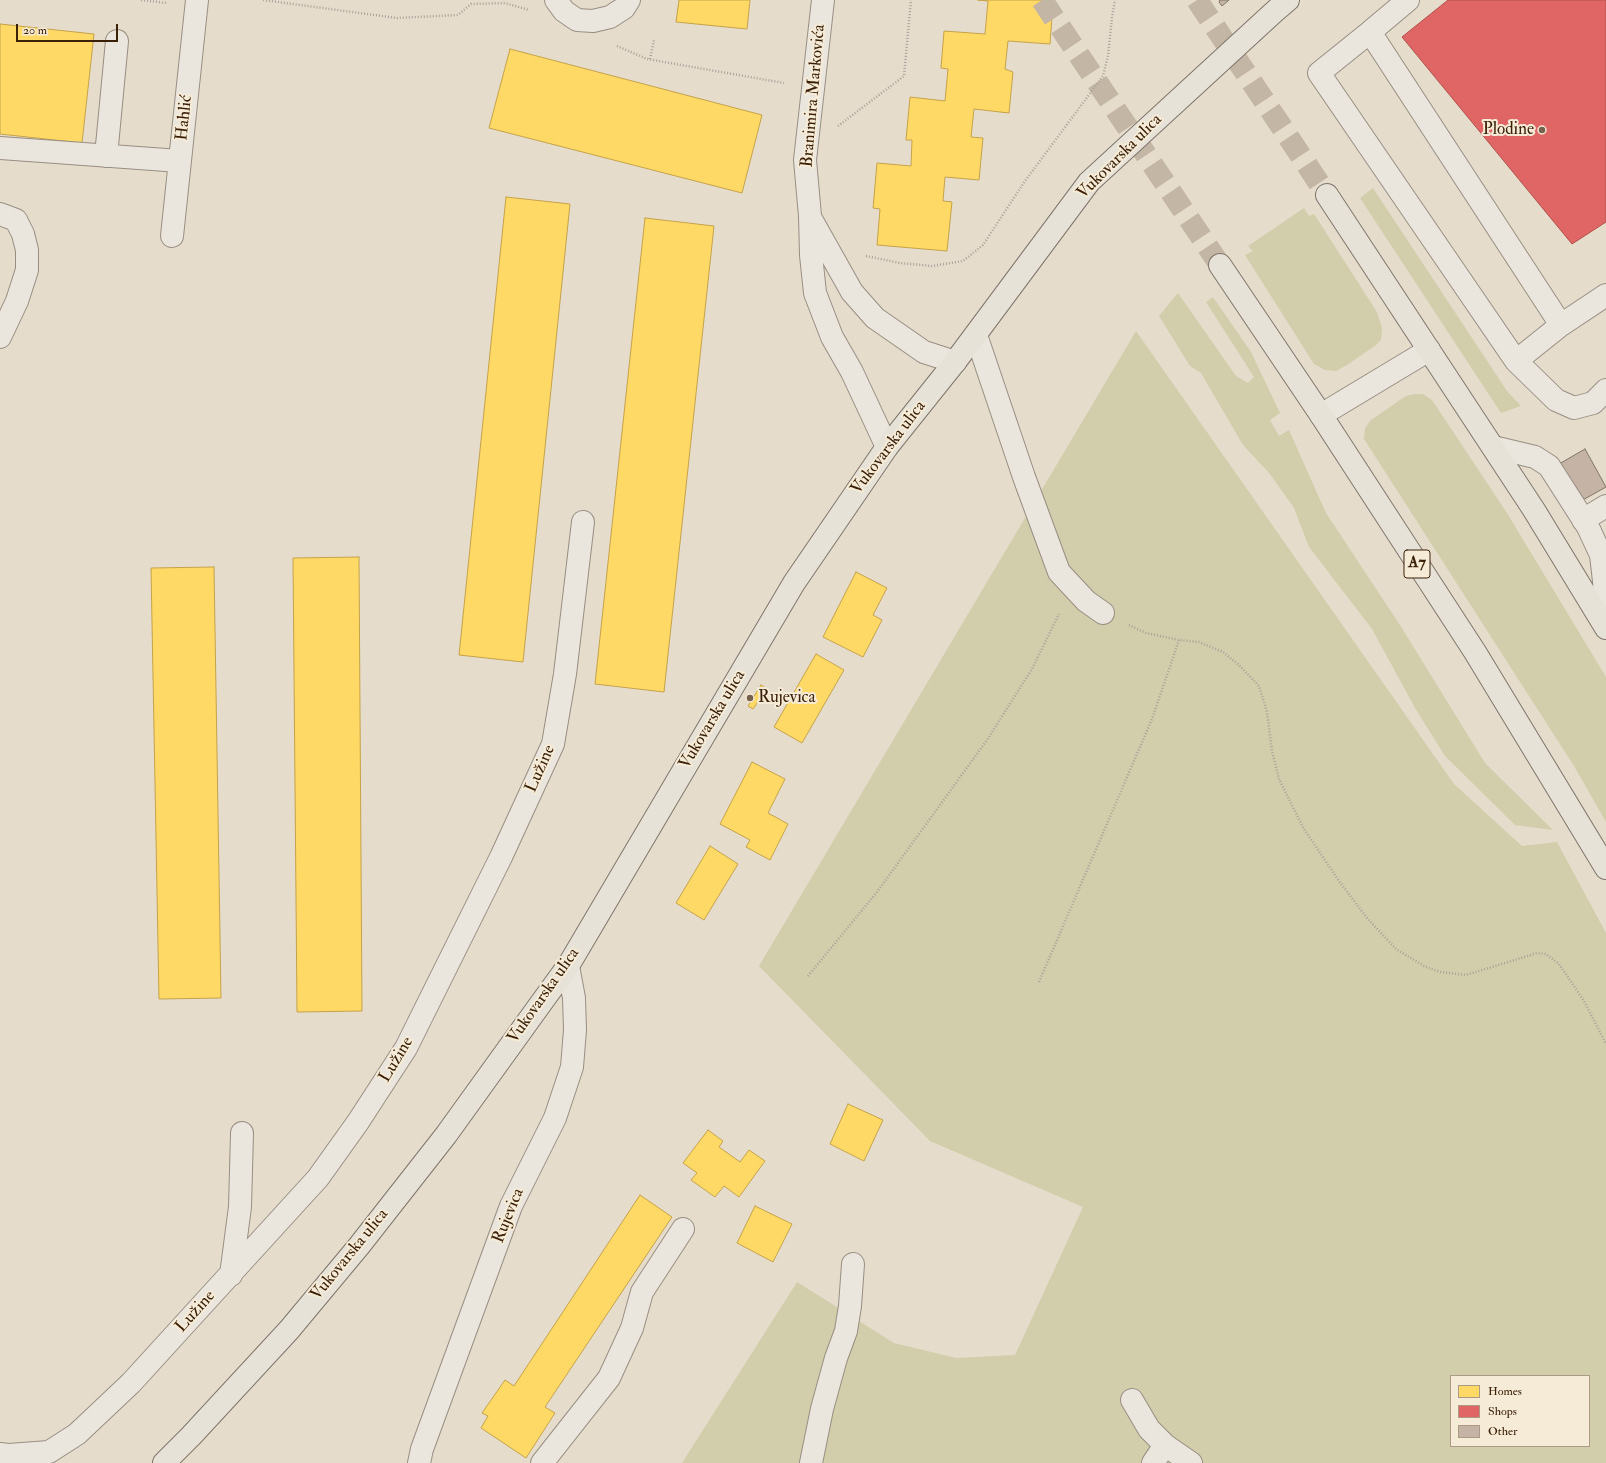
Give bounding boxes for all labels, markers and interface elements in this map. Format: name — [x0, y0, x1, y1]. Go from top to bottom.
scale bar — [18, 16, 120, 42]
text: 20 m — [23, 23, 47, 38]
street label: Branimira Markovića — [798, 24, 830, 168]
street label: Hahlić — [172, 94, 198, 142]
street label: Vukovarska ulica — [1073, 110, 1167, 204]
place label: Plodine — [1483, 120, 1534, 140]
marker: Plodine — [1537, 125, 1547, 135]
street label: Vukovarska ulica — [847, 397, 931, 499]
road number: A7 — [1404, 550, 1430, 578]
street label: Vukovarska ulica — [675, 667, 751, 773]
place label: Rujevica — [758, 688, 815, 708]
marker: Rujevica — [745, 693, 755, 703]
street label: Lužine — [522, 742, 560, 796]
street label: Vukovarska ulica — [504, 944, 584, 1048]
street label: Lužine — [375, 1033, 419, 1087]
street label: Rujevica — [489, 1186, 529, 1246]
street label: Vukovarska ulica — [307, 1205, 393, 1305]
street label: Lužine — [172, 1287, 220, 1337]
legend — [1450, 1375, 1590, 1447]
text: Homes — [1488, 1384, 1522, 1399]
text: Shops — [1488, 1404, 1517, 1419]
text: Other — [1488, 1424, 1517, 1439]

